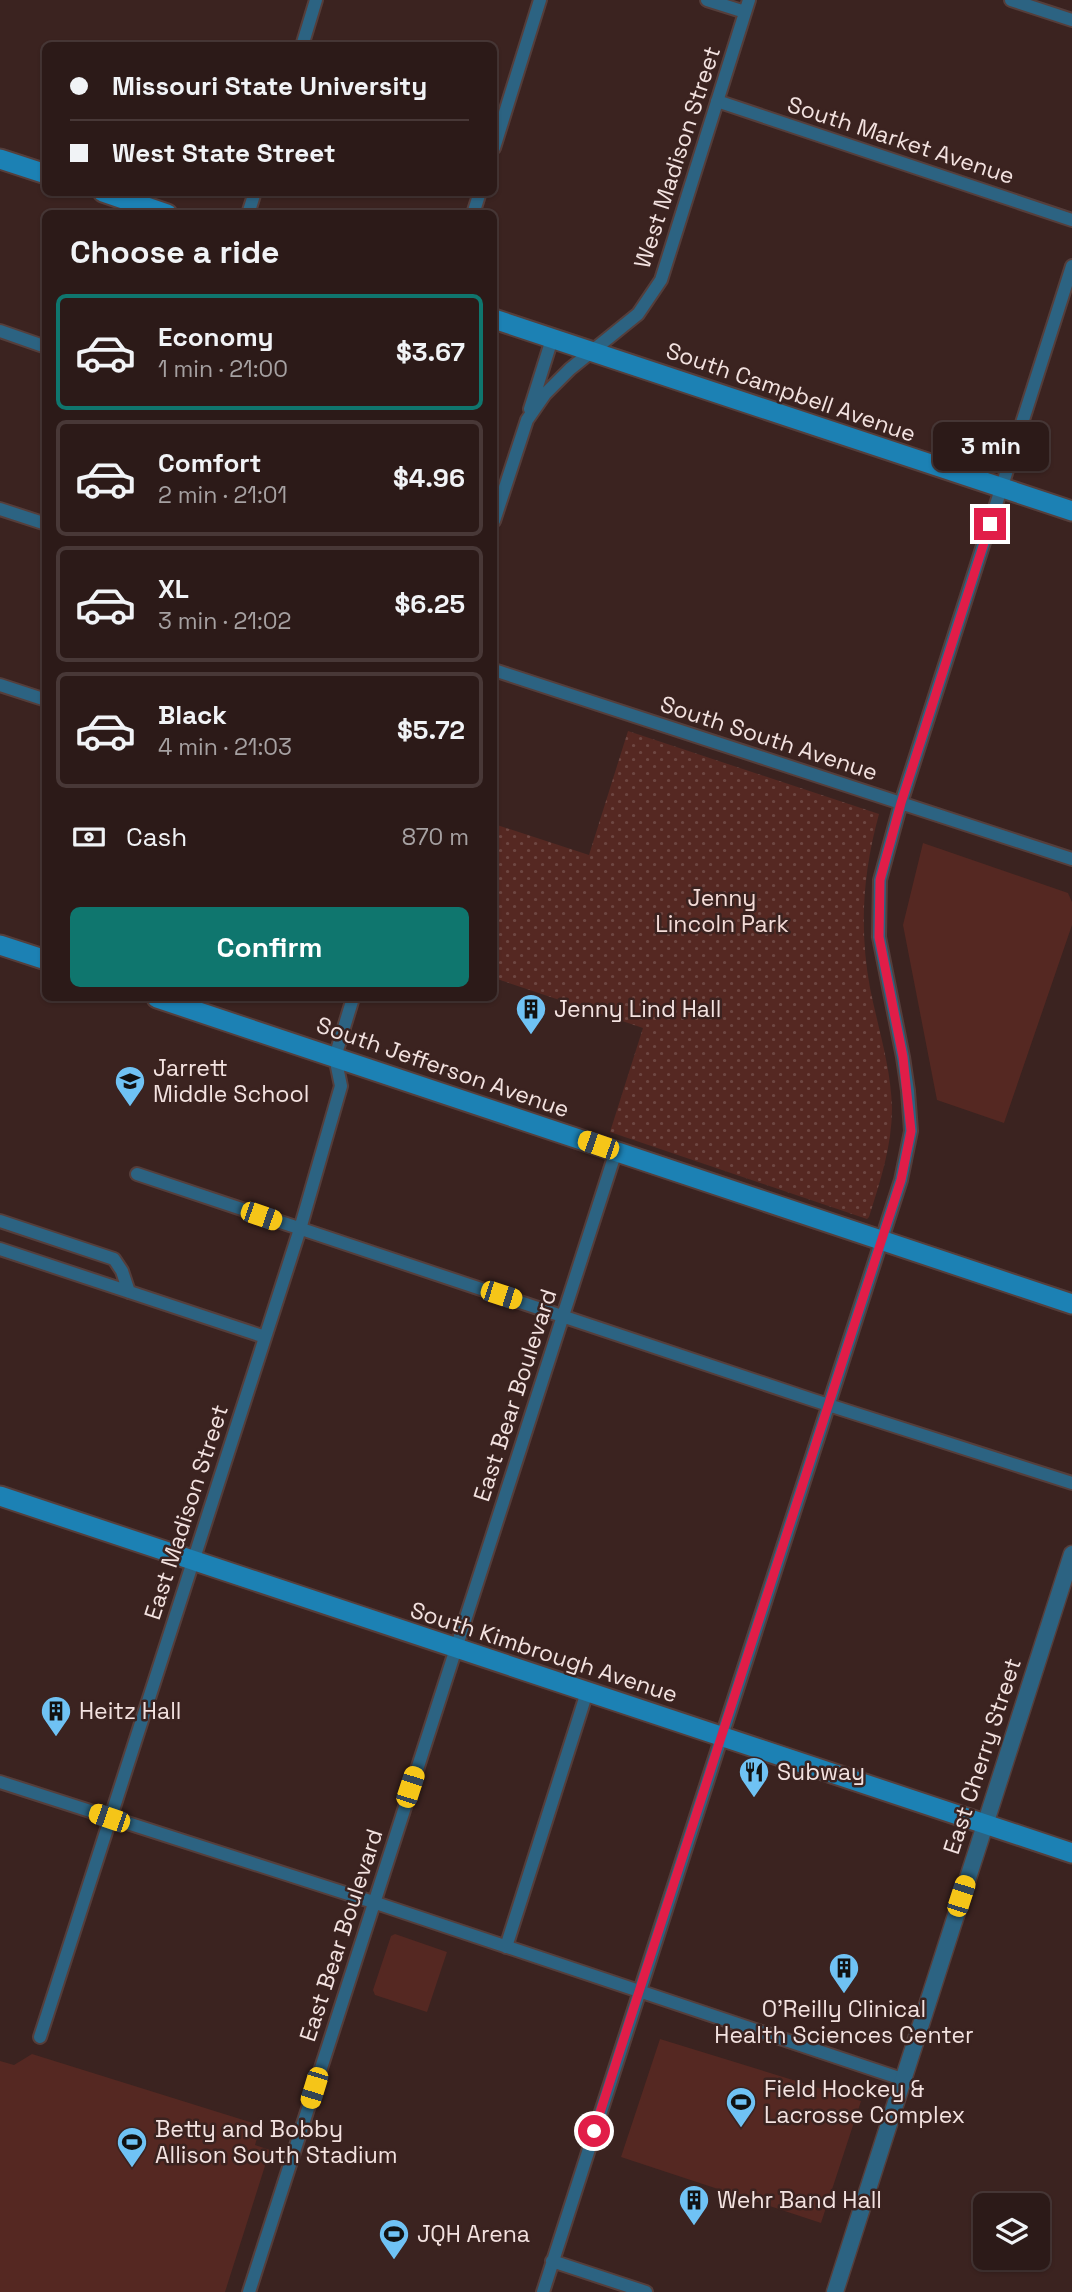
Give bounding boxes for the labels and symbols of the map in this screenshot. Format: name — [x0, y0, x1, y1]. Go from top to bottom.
street label: West Madison Street — [627, 42, 727, 272]
street label: South Market Avenue — [784, 89, 1018, 191]
street label: South Campbell Avenue — [662, 335, 920, 449]
callout: 3 min — [932, 422, 1048, 472]
route end — [974, 508, 1006, 540]
street label: South South Avenue — [656, 689, 882, 787]
park label: Jenny Lincoln Park — [655, 883, 789, 939]
building icon: Jenny Lind Hall — [514, 992, 548, 1036]
place label: Jenny Lind Hall — [554, 994, 721, 1024]
street label: South Jefferson Avenue — [313, 1010, 573, 1124]
place label: Jarrett Middle School — [153, 1053, 309, 1109]
school or university icon: Jarrett Middle School — [113, 1064, 147, 1108]
car — [575, 1128, 622, 1162]
car — [238, 1199, 285, 1233]
car — [478, 1279, 525, 1311]
street label: East Bear Boulevard — [466, 1285, 564, 1505]
street label: East Madison Street — [137, 1401, 235, 1623]
street label: South Kimbrough Avenue — [406, 1595, 682, 1709]
street label: East Cherry Street — [936, 1654, 1028, 1858]
building icon: Heitz Hall — [39, 1694, 73, 1738]
place label: Heitz Hall — [79, 1696, 181, 1726]
restaurant icon: Subway — [737, 1755, 771, 1799]
place label: Subway — [777, 1757, 865, 1787]
car — [394, 1764, 427, 1810]
car — [86, 1801, 133, 1835]
street label: East Bear Boulevard — [292, 1825, 390, 2045]
car — [945, 1873, 978, 1919]
building icon: O'Reilly Clinical Health Sciences Center — [827, 1951, 861, 1995]
place label: O'Reilly Clinical Health Sciences Center — [714, 1994, 974, 2050]
car — [298, 2065, 331, 2111]
place label: Field Hockey & Lacrosse Complex — [764, 2074, 965, 2130]
sports icon: Field Hockey & Lacrosse Complex — [724, 2085, 758, 2129]
place label: Betty and Bobby Allison South Stadium — [155, 2114, 398, 2170]
route start — [578, 2115, 610, 2147]
sports icon: Betty and Bobby Allison South Stadium — [115, 2125, 149, 2169]
building icon: Wehr Band Hall — [677, 2183, 711, 2227]
place label: Wehr Band Hall — [717, 2185, 882, 2215]
sports icon: JQH Arena — [377, 2217, 411, 2261]
place label: JQH Arena — [417, 2219, 530, 2249]

